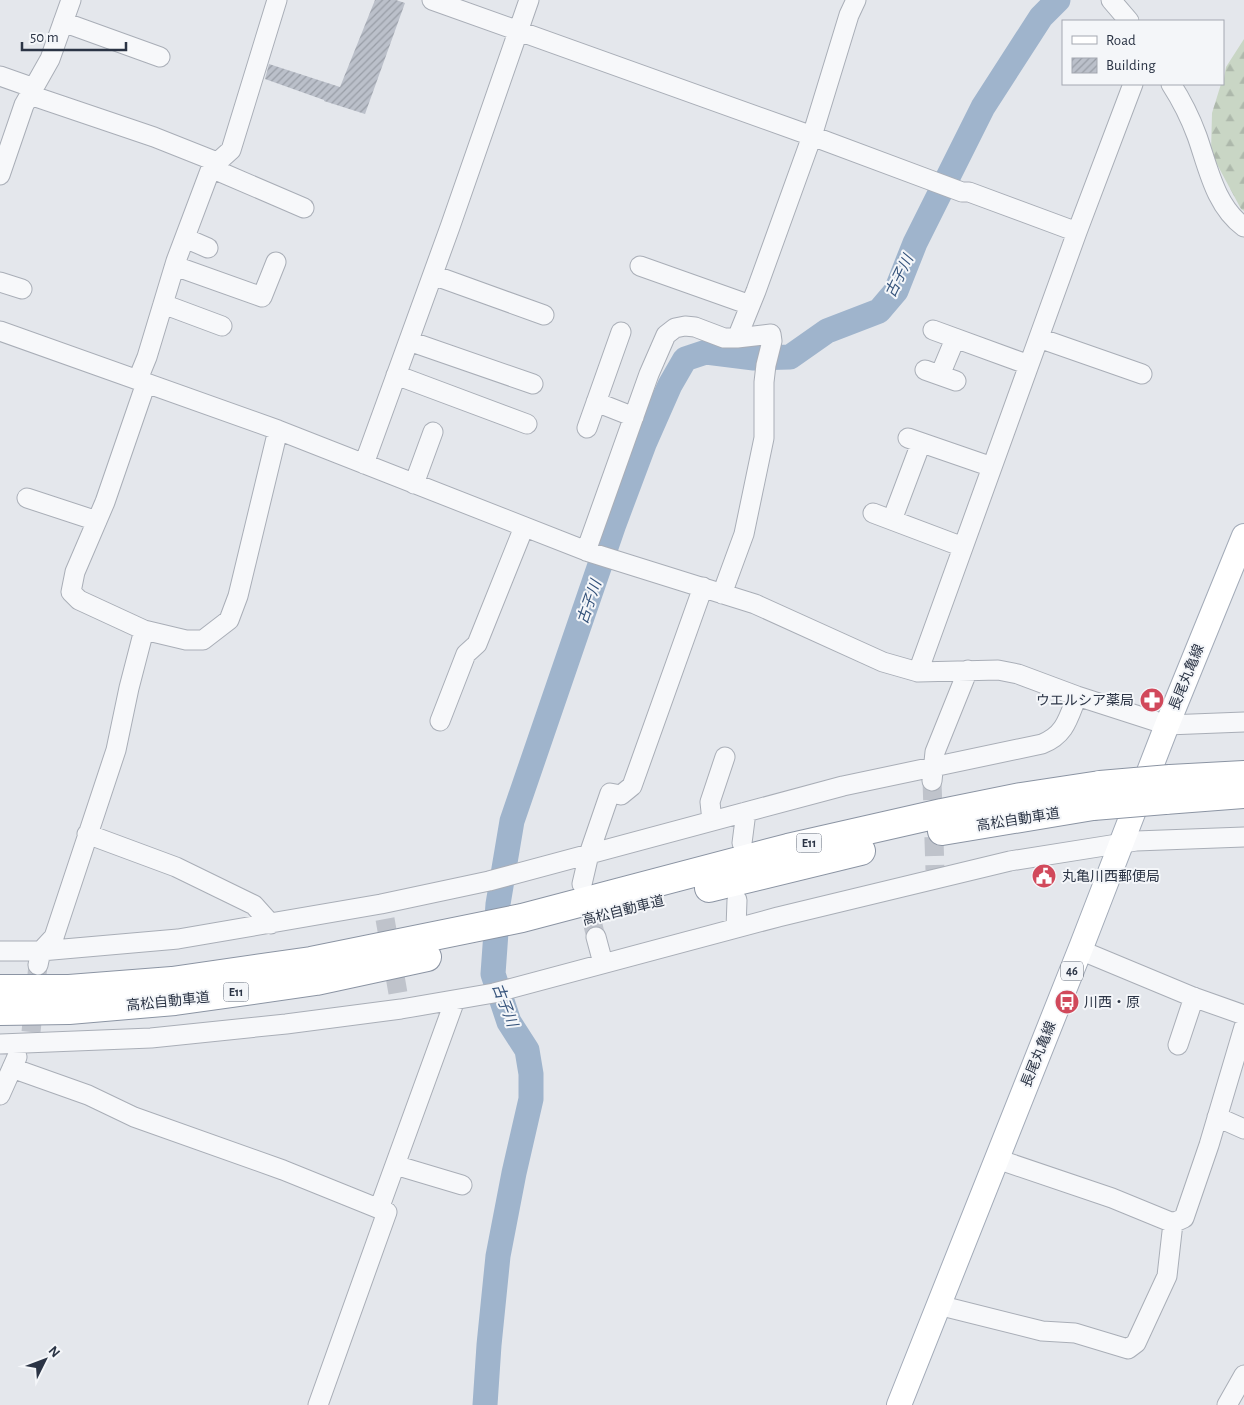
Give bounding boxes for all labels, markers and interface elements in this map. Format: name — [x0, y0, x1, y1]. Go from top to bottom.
scale bar — [22, 20, 126, 52]
legend — [1062, 20, 1224, 85]
text: 50 m — [30, 30, 59, 45]
text: Road — [1106, 33, 1136, 48]
text: Building — [1106, 58, 1156, 73]
water label: 古子川 — [882, 250, 917, 300]
water label: 古子川 — [574, 576, 605, 626]
street label: 長尾丸亀線 — [1166, 642, 1207, 712]
pharmacy icon: ウエルシア薬局 — [1139, 687, 1165, 713]
place label: ウエルシア薬局 — [1036, 693, 1134, 708]
street label: 高松自動車道 — [975, 806, 1061, 833]
road number: E11 — [796, 834, 822, 852]
public building icon: 丸亀川西郵便局 — [1031, 863, 1057, 889]
place label: 丸亀川西郵便局 — [1062, 869, 1160, 884]
street label: 高松自動車道 — [581, 893, 666, 928]
road number: 46 — [1061, 961, 1083, 980]
water label: 古子川 — [489, 981, 521, 1031]
road number: E11 — [224, 982, 248, 1002]
bus stop icon: 川西・原 — [1054, 989, 1080, 1015]
street label: 高松自動車道 — [125, 990, 211, 1013]
place label: 川西・原 — [1084, 995, 1140, 1010]
street label: 長尾丸亀線 — [1018, 1019, 1059, 1089]
north arrow — [20, 1335, 70, 1385]
text: N — [45, 1344, 62, 1360]

